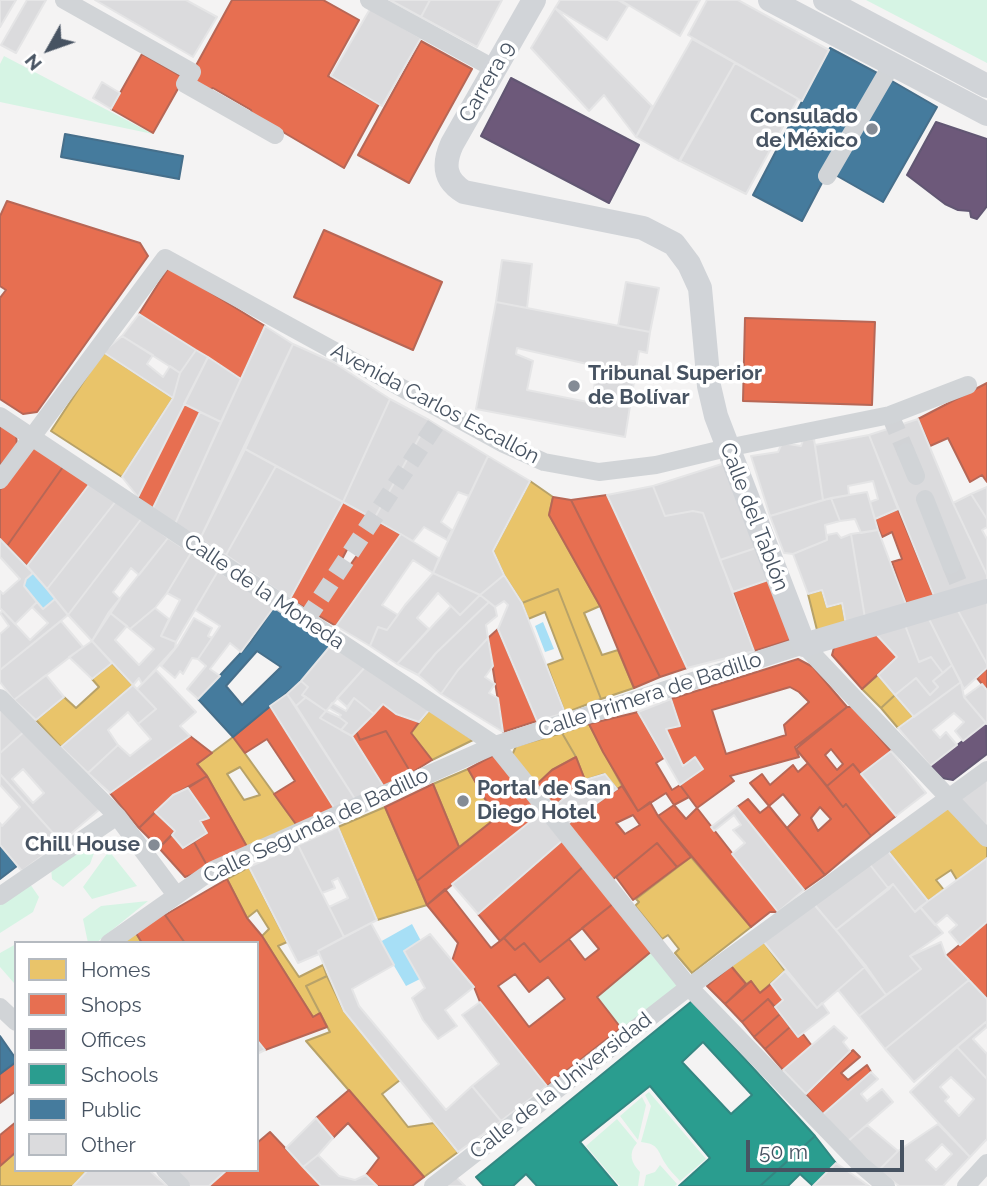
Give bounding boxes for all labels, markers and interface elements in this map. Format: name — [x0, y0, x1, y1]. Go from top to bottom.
north arrow — [14, 14, 84, 84]
street label: Carrera 9 — [454, 37, 520, 127]
text: N — [20, 50, 46, 75]
place label: Consulado de México — [750, 104, 858, 154]
marker: Consulado de México — [864, 121, 880, 137]
street label: Avenida Carlos Escallón — [327, 338, 543, 470]
place label: Tribunal Superior de Bolívar — [588, 361, 762, 411]
marker: Tribunal Superior de Bolívar — [566, 378, 582, 394]
street label: Calle del Tablón — [714, 439, 794, 595]
street label: Calle de la Moneda — [179, 529, 349, 655]
street label: Calle Primera de Badillo — [535, 647, 765, 743]
street label: Calle Segunda de Badillo — [200, 763, 432, 889]
place label: Portal de San Diego Hotel — [477, 776, 611, 826]
marker: Portal de San Diego Hotel — [455, 793, 471, 809]
place label: Chill House — [25, 832, 140, 858]
marker: Chill House — [146, 837, 162, 853]
legend — [14, 941, 259, 1172]
text: Homes — [81, 957, 151, 982]
text: Shops — [81, 992, 142, 1017]
street label: Calle de la Universidad — [465, 1007, 657, 1165]
text: Offices — [81, 1027, 146, 1052]
text: Schools — [81, 1062, 158, 1087]
text: Public — [81, 1097, 141, 1122]
scale bar — [749, 1126, 906, 1170]
text: Other — [81, 1132, 136, 1157]
text: 50 m — [759, 1139, 808, 1164]

